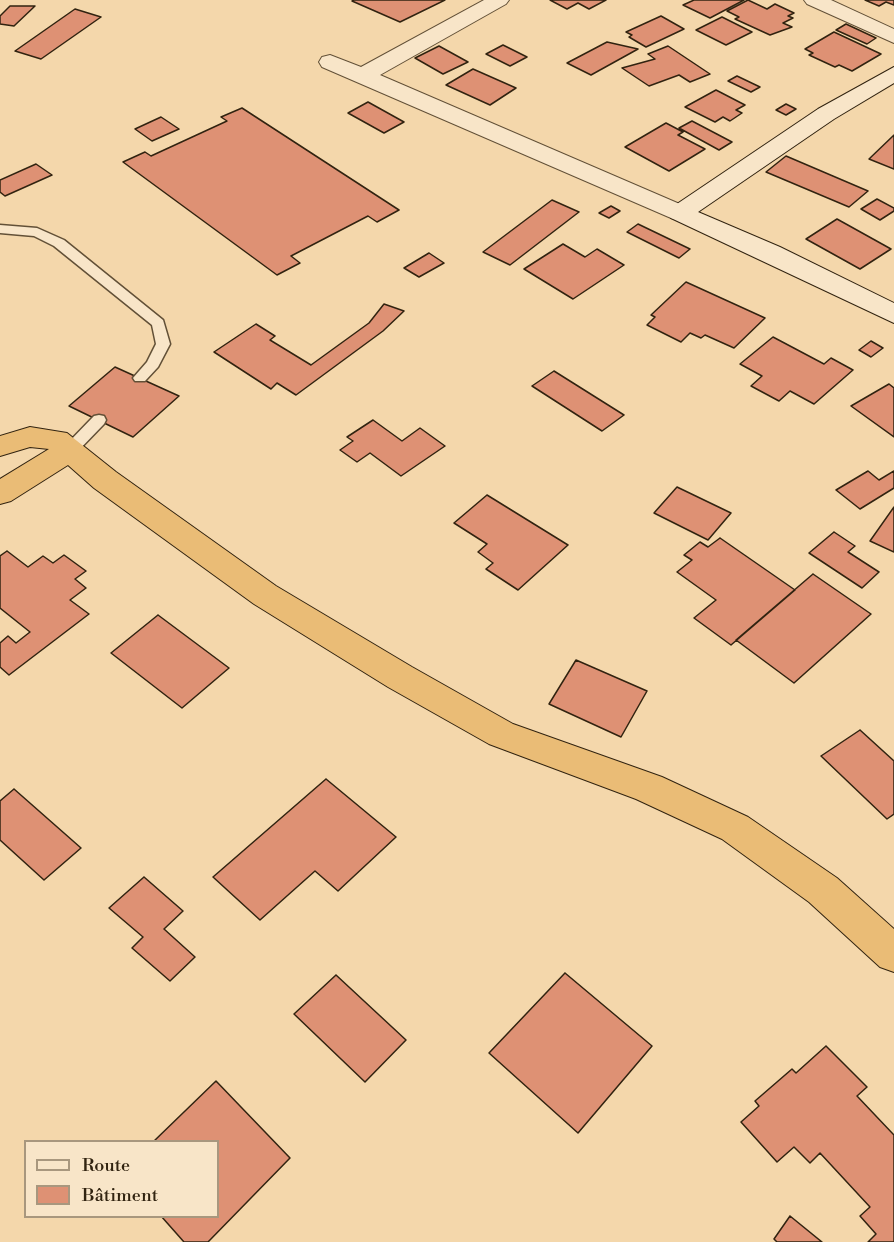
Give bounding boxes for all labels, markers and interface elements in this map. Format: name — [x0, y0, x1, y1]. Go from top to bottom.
legend — [24, 1140, 219, 1218]
text: Route — [82, 1154, 130, 1177]
text: Bâtiment — [82, 1184, 158, 1207]

